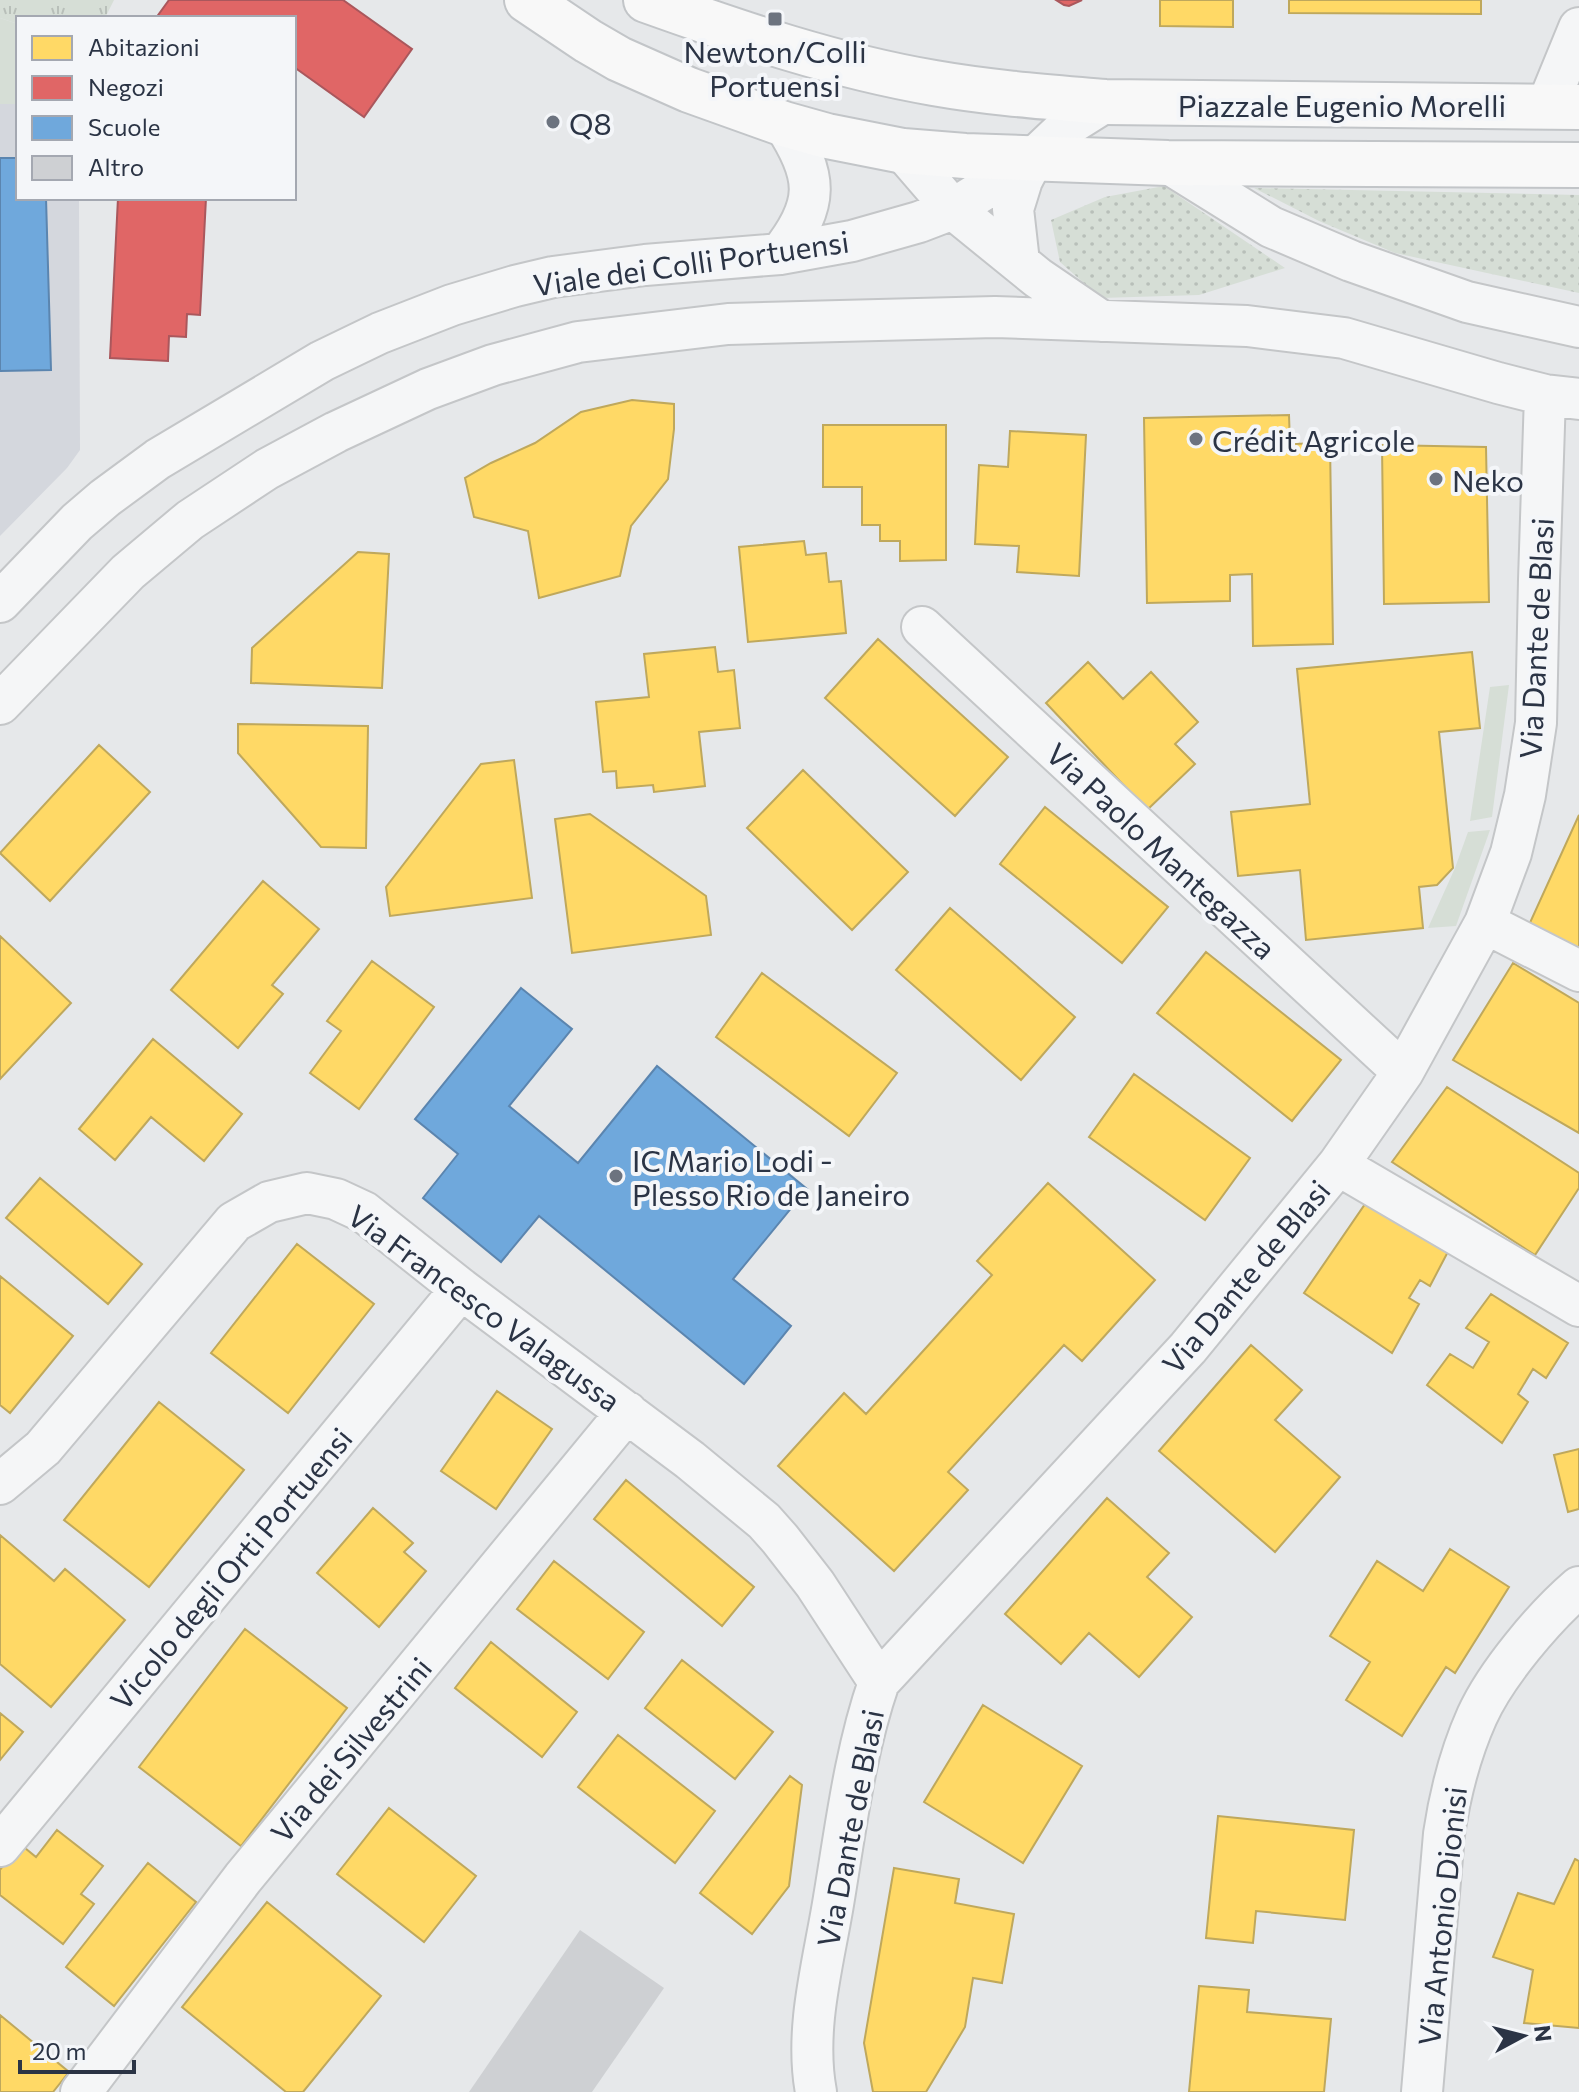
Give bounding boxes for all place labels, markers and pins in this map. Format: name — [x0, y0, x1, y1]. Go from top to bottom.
marker: Newton/Colli Portuensi — [766, 10, 784, 28]
place label: Newton/Colli Portuensi — [683, 32, 867, 103]
place label: Q8 — [569, 104, 612, 141]
marker: Q8 — [544, 113, 562, 131]
place label: Crédit Agricole — [1212, 421, 1415, 458]
marker: Crédit Agricole — [1187, 430, 1205, 448]
place label: Neko — [1452, 461, 1524, 498]
marker: Neko — [1427, 470, 1445, 488]
place label: IC Mario Lodi - Plesso Rio de Janeiro — [632, 1141, 910, 1212]
marker: IC Mario Lodi - Plesso Rio de Janeiro — [607, 1167, 625, 1185]

